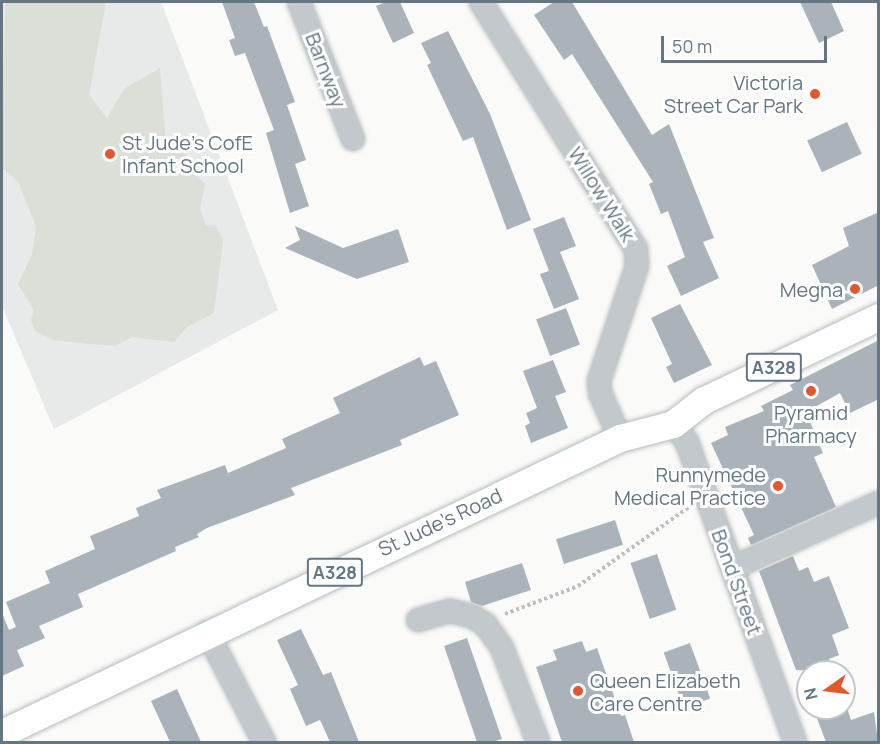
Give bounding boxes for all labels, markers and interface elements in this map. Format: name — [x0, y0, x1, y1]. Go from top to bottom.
scale bar — [664, 24, 830, 62]
street label: Barnway — [301, 29, 351, 111]
text: 50 m — [672, 34, 712, 58]
place label: Victoria Street Car Park — [664, 70, 803, 117]
marker: Victoria Street Car Park — [808, 87, 822, 101]
place label: St Jude's CofE Infant School — [122, 130, 253, 177]
street label: Willow Walk — [564, 142, 640, 246]
marker: St Jude's CofE Infant School — [103, 147, 117, 161]
place label: Megna — [780, 277, 843, 301]
marker: Megna — [848, 282, 862, 296]
road number: A328 — [746, 352, 802, 382]
marker: Pyramid Pharmacy — [804, 384, 818, 398]
place label: Pyramid Pharmacy — [765, 400, 857, 447]
place label: Runnymede Medical Practice — [614, 462, 766, 509]
marker: Runnymede Medical Practice — [771, 479, 785, 493]
street label: St Jude's Road — [374, 483, 506, 561]
street label: Bond Street — [707, 526, 767, 638]
road number: A328 — [306, 557, 364, 587]
north arrow — [796, 660, 856, 720]
place label: Queen Elizabeth Care Centre — [590, 668, 741, 715]
marker: Queen Elizabeth Care Centre — [571, 684, 585, 698]
text: N — [798, 686, 823, 702]

